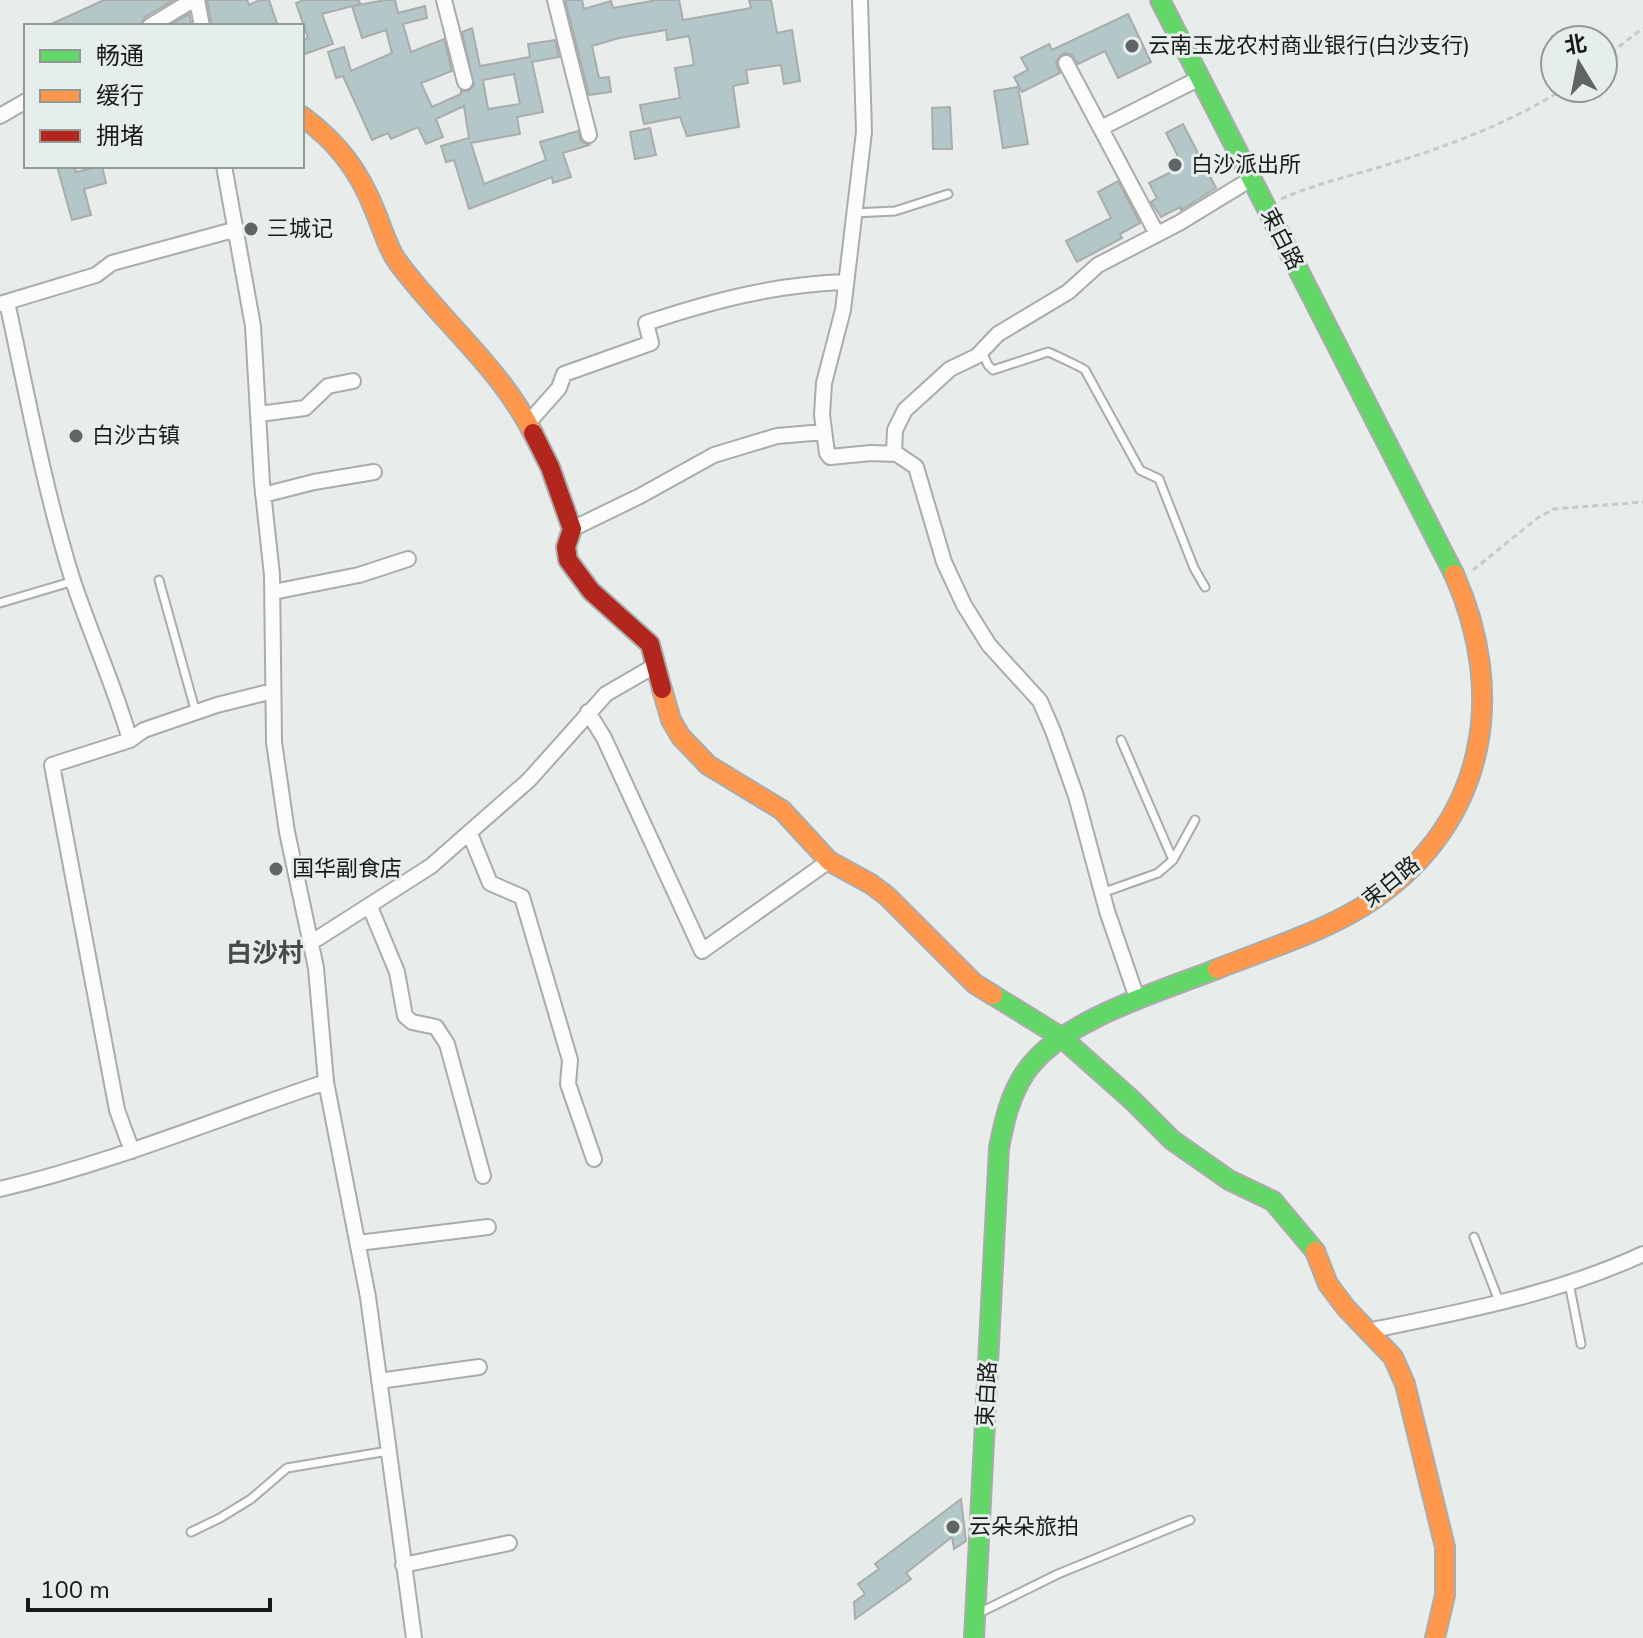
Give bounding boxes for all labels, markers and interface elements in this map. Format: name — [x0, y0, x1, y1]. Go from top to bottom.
legend — [24, 24, 304, 168]
north arrow — [1539, 24, 1619, 104]
text: 北 — [1562, 29, 1589, 62]
place label: 云南玉龙农村商业银行(白沙支行) — [1148, 31, 1470, 61]
marker: 云南玉龙农村商业银行(白沙支行) — [1123, 37, 1141, 55]
text: 畅通 — [96, 40, 144, 72]
text: 缓行 — [96, 80, 144, 112]
text: 拥堵 — [96, 120, 144, 152]
place label: 白沙派出所 — [1191, 150, 1301, 180]
marker: 白沙派出所 — [1166, 156, 1184, 174]
street label: 束白路 — [1254, 203, 1310, 275]
place label: 三城记 — [267, 214, 333, 244]
marker: 三城记 — [242, 220, 260, 238]
place label: 白沙古镇 — [92, 421, 180, 451]
marker: 白沙古镇 — [67, 427, 85, 445]
street label: 束白路 — [1356, 850, 1426, 914]
place label: 国华副食店 — [292, 854, 402, 884]
marker: 国华副食店 — [267, 860, 285, 878]
district label: 白沙村 — [226, 936, 304, 971]
street label: 束白路 — [970, 1360, 1004, 1428]
place label: 云朵朵旅拍 — [969, 1512, 1079, 1542]
marker: 云朵朵旅拍 — [944, 1518, 962, 1536]
scale bar — [28, 1562, 270, 1612]
text: 100 m — [40, 1574, 110, 1606]

